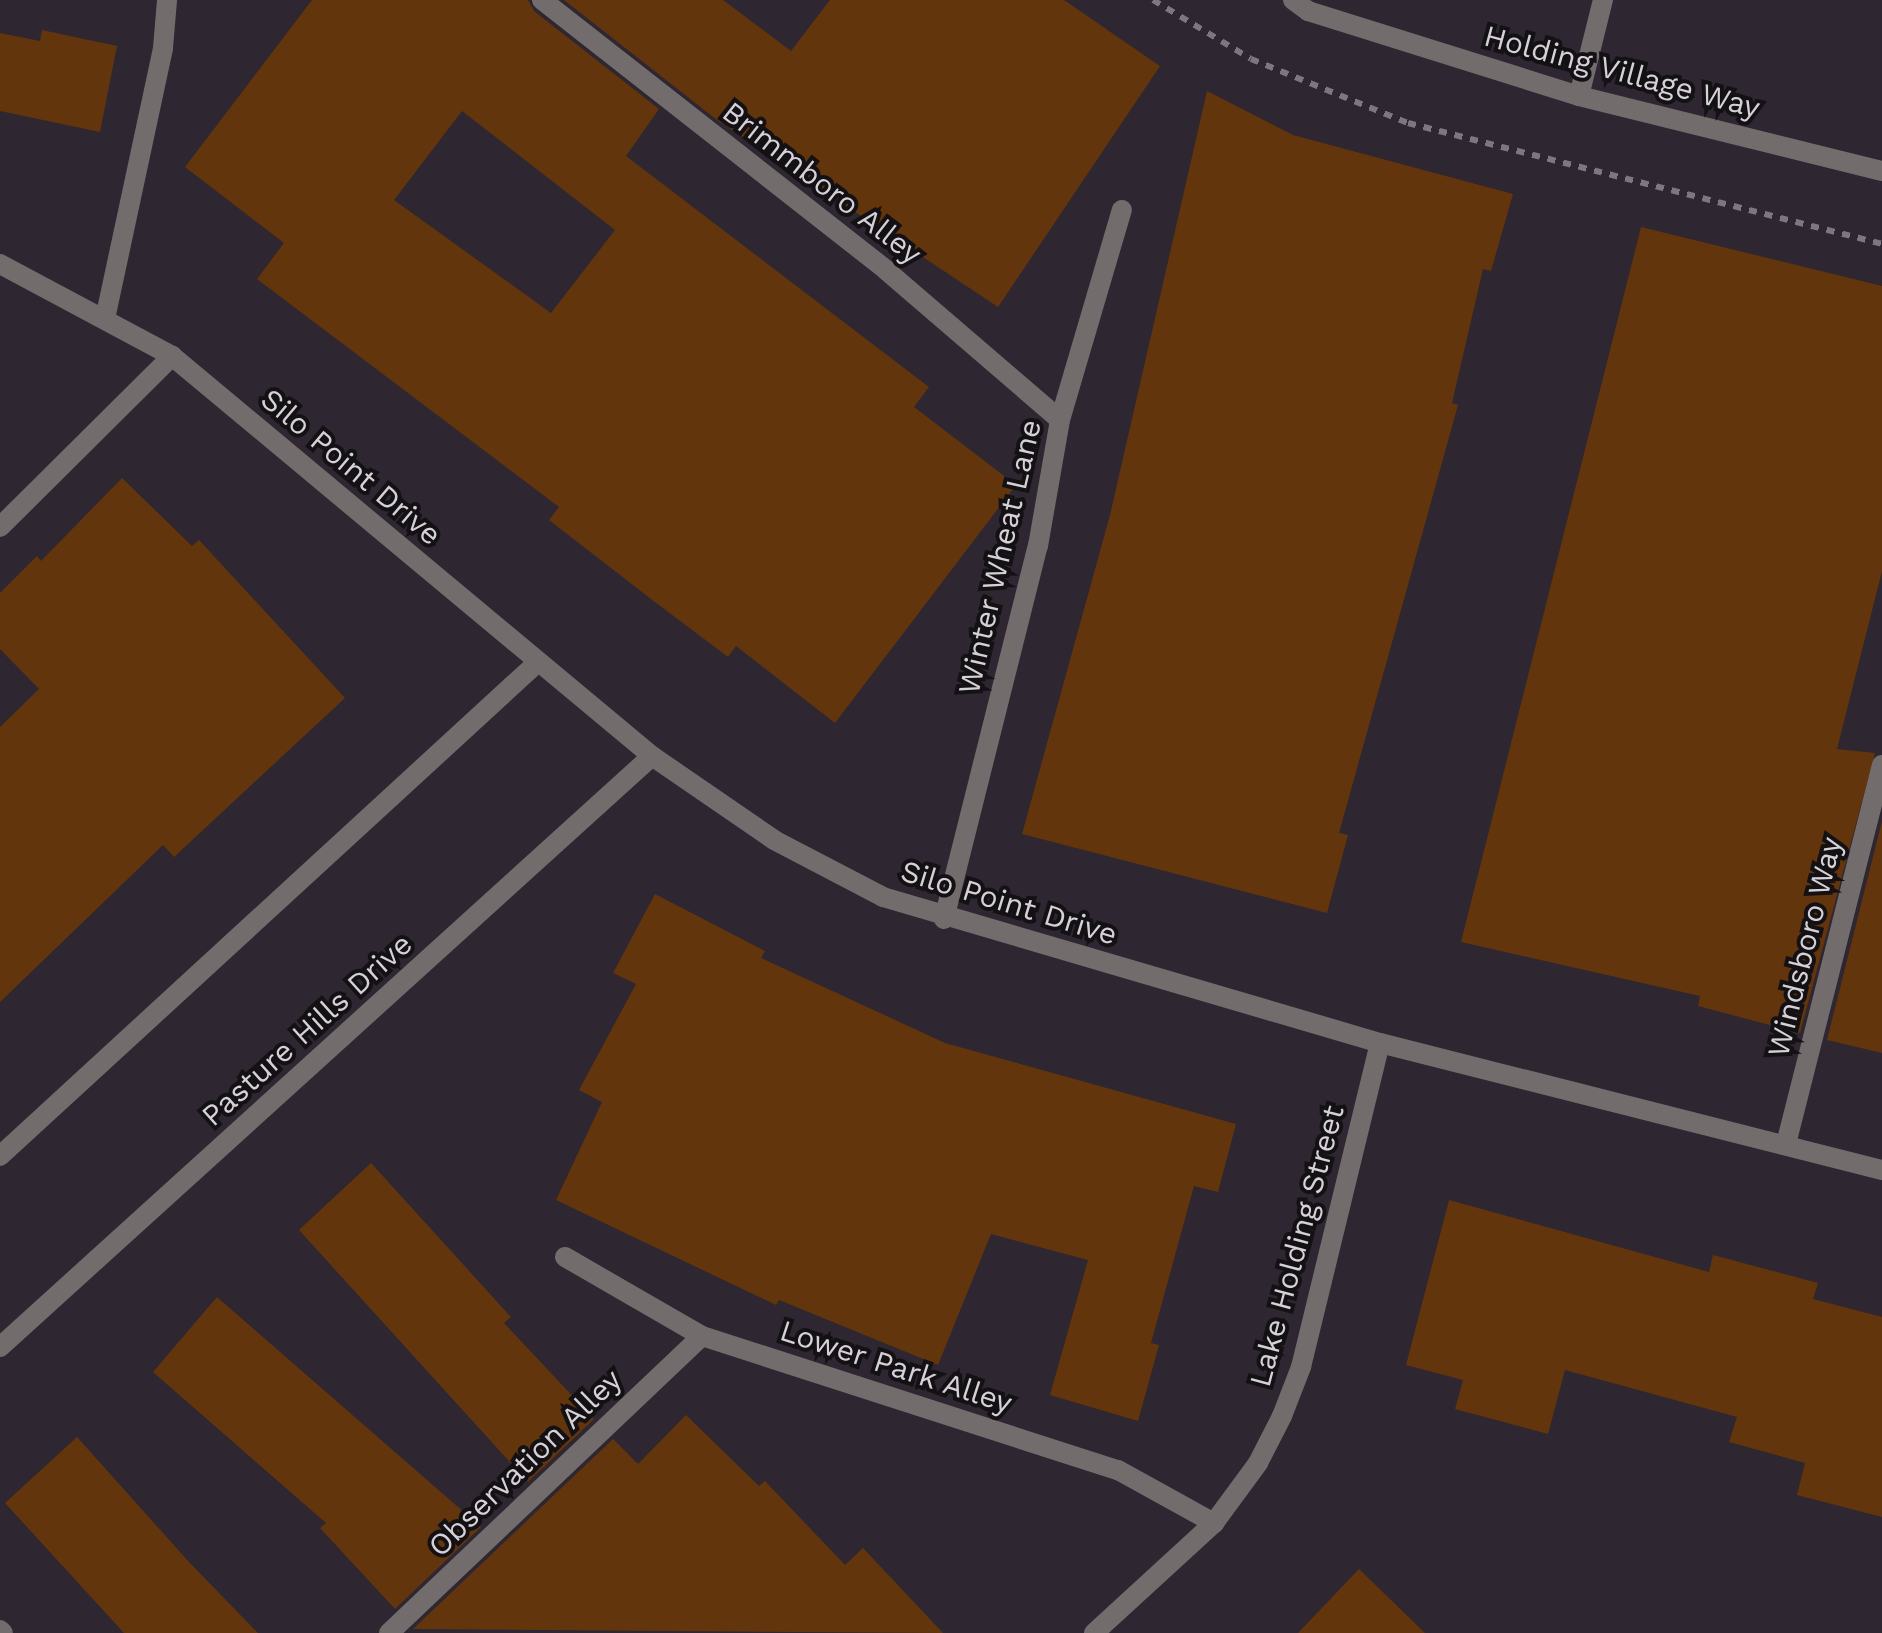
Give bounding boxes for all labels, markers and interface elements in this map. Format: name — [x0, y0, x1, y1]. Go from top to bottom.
street label: Holding Village Way — [1479, 18, 1765, 126]
street label: Brimmboro Alley — [715, 94, 929, 272]
street label: Silo Point Drive — [254, 381, 448, 553]
street label: Winter Wheat Lane — [951, 415, 1049, 699]
street label: Windsboro Way — [1760, 833, 1850, 1061]
street label: Silo Point Drive — [897, 853, 1121, 953]
street label: Pasture Hills Drive — [194, 926, 420, 1134]
street label: Lake Holding Street — [1242, 1101, 1352, 1391]
street label: Lower Park Alley — [774, 1312, 1018, 1422]
street label: Observation Alley — [421, 1361, 629, 1565]

